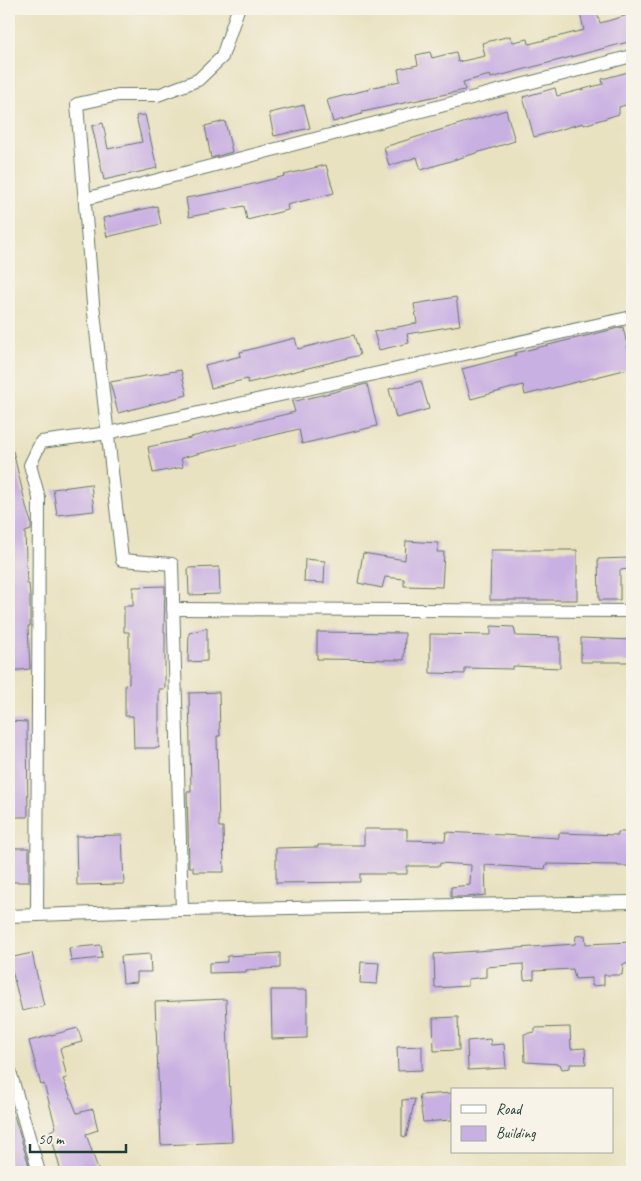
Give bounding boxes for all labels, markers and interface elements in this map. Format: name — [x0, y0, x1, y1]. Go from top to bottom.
legend — [451, 1088, 614, 1154]
text: Road — [496, 1100, 523, 1119]
scale bar — [30, 1121, 126, 1153]
text: Building — [496, 1124, 536, 1143]
text: 50 m — [38, 1130, 65, 1149]

